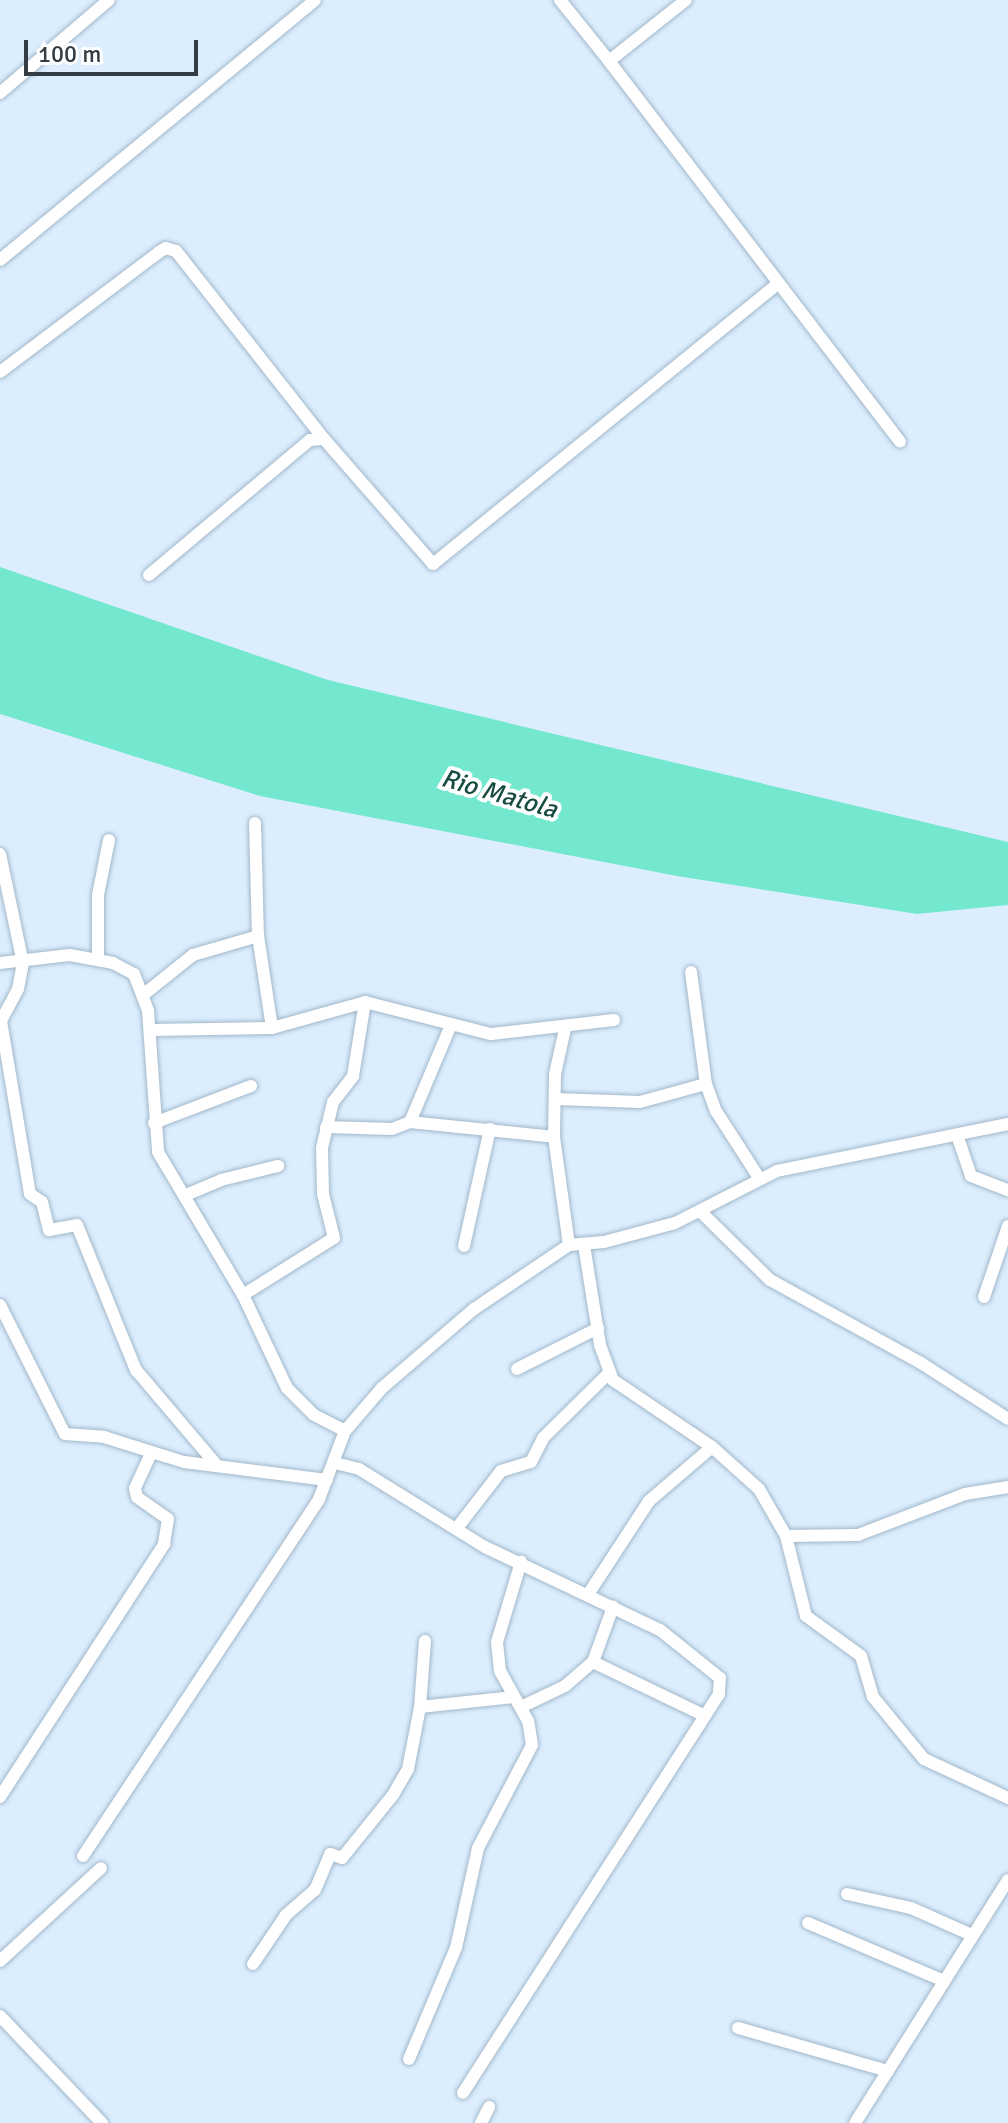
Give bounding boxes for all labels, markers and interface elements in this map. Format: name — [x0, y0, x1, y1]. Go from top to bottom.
scale bar — [28, 24, 202, 74]
text: 100 m — [38, 39, 101, 69]
water label: Rio Matola — [437, 764, 561, 826]

